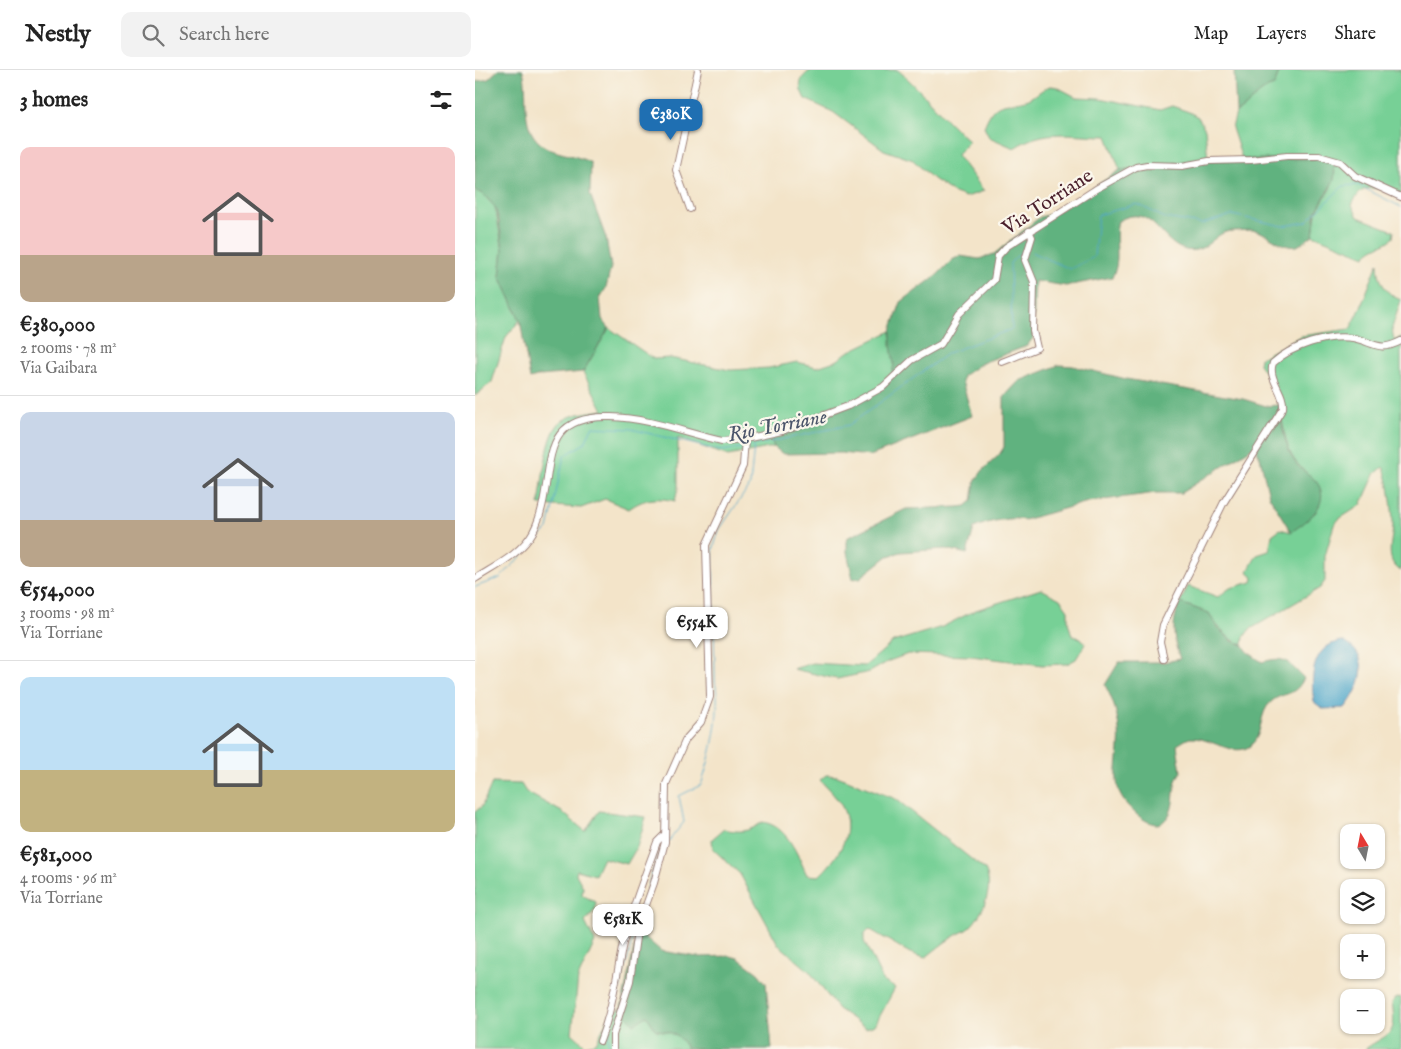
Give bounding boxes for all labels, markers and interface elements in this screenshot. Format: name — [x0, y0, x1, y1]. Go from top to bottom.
search box — [121, 12, 471, 57]
text: Nestly — [25, 19, 91, 50]
icon: search — [139, 21, 167, 49]
text: Search here — [179, 23, 269, 47]
text: Map — [1194, 23, 1228, 46]
text: Layers — [1256, 23, 1307, 46]
text: Share — [1335, 23, 1376, 46]
icon: filters — [427, 86, 455, 114]
text: 3 homes — [20, 87, 88, 114]
pin: €380K — [636, 98, 706, 141]
text: €380K — [650, 105, 692, 125]
street label: Via Torriane — [997, 164, 1098, 241]
icon: home — [193, 179, 283, 269]
text: €380,000 — [20, 312, 95, 339]
text: 2 rooms · 78 m² — [20, 339, 117, 359]
text: Via Gaibara — [20, 359, 97, 379]
water label: Rio Torriane — [726, 404, 829, 449]
icon: home — [193, 445, 283, 535]
text: €554,000 — [20, 577, 95, 604]
text: 3 rooms · 98 m² — [20, 604, 115, 624]
pin: €554K — [662, 606, 732, 649]
text: €554K — [677, 613, 717, 633]
text: Via Torriane — [20, 624, 103, 644]
icon: home — [193, 710, 283, 800]
north arrow — [1340, 824, 1385, 869]
map controls — [1340, 824, 1385, 1034]
text: €581,000 — [20, 842, 93, 869]
text: 4 rooms · 96 m² — [20, 869, 117, 889]
button: layers — [1340, 879, 1385, 924]
text: Via Torriane — [20, 889, 103, 909]
pin: €581K — [588, 904, 658, 946]
text: €581K — [604, 910, 642, 930]
button: + — [1340, 934, 1385, 979]
button: − — [1340, 989, 1385, 1034]

